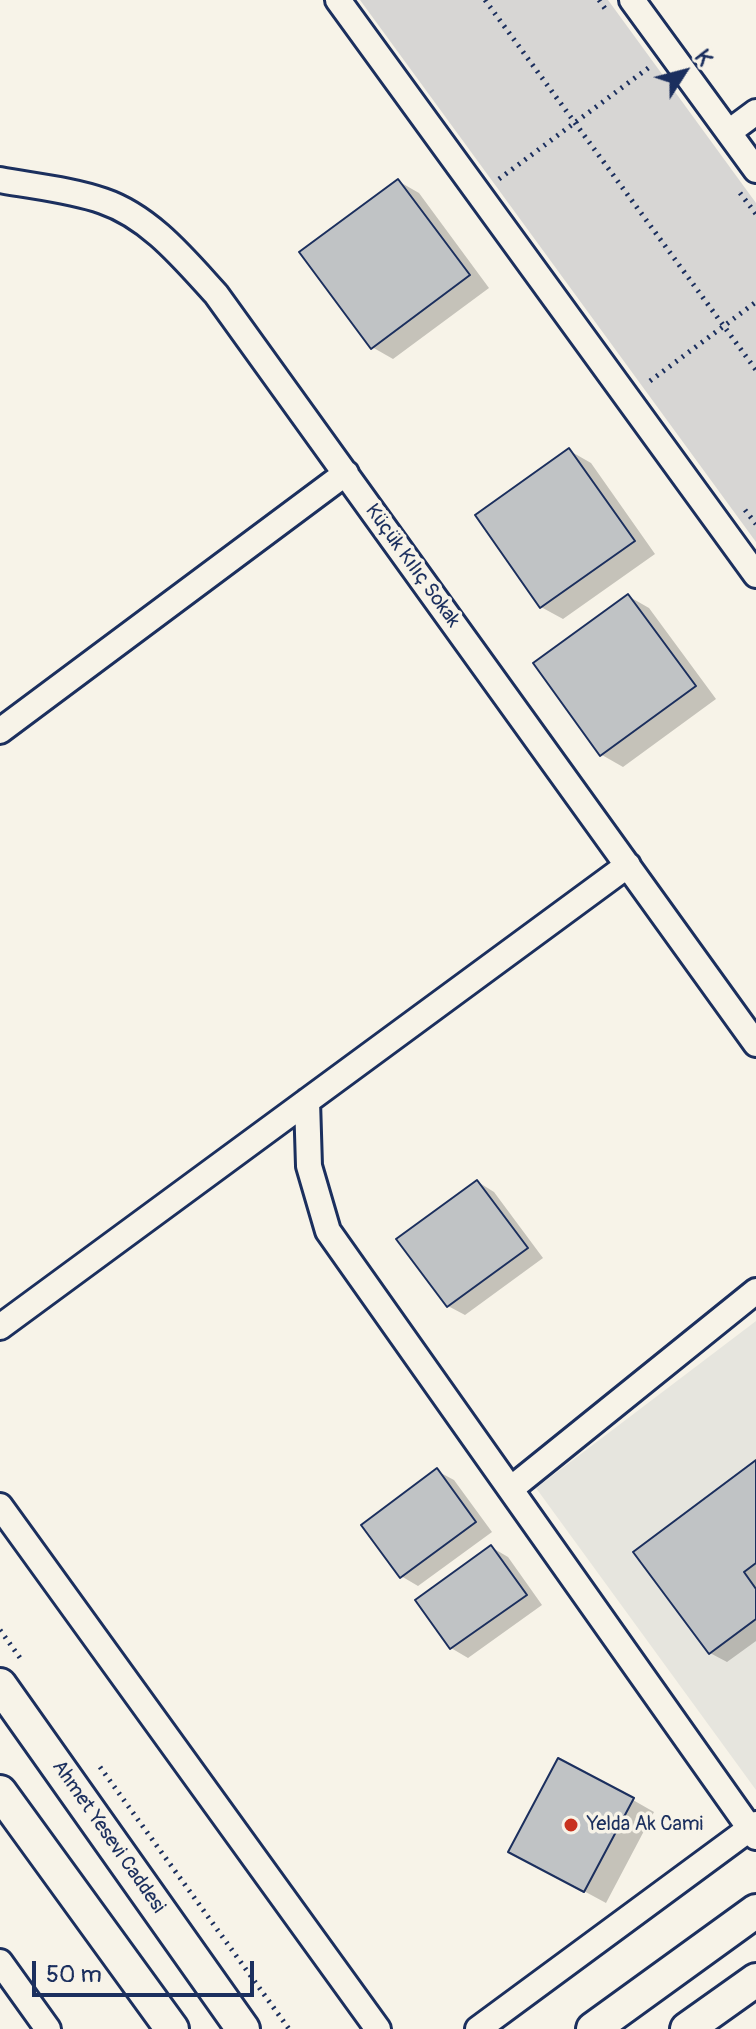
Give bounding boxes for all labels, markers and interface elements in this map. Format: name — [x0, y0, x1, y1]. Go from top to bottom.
north arrow — [644, 32, 724, 112]
text: K — [688, 44, 719, 71]
street label: Küçük Kılıç Sokak — [359, 500, 465, 632]
street label: Ahmet Yesevi Caddesi — [46, 1756, 170, 1918]
place label: Yelda Ak Cami — [587, 1813, 703, 1837]
marker: Yelda Ak Cami — [562, 1816, 580, 1834]
scale bar — [36, 1945, 258, 1995]
text: 50 m — [46, 1960, 102, 1989]

